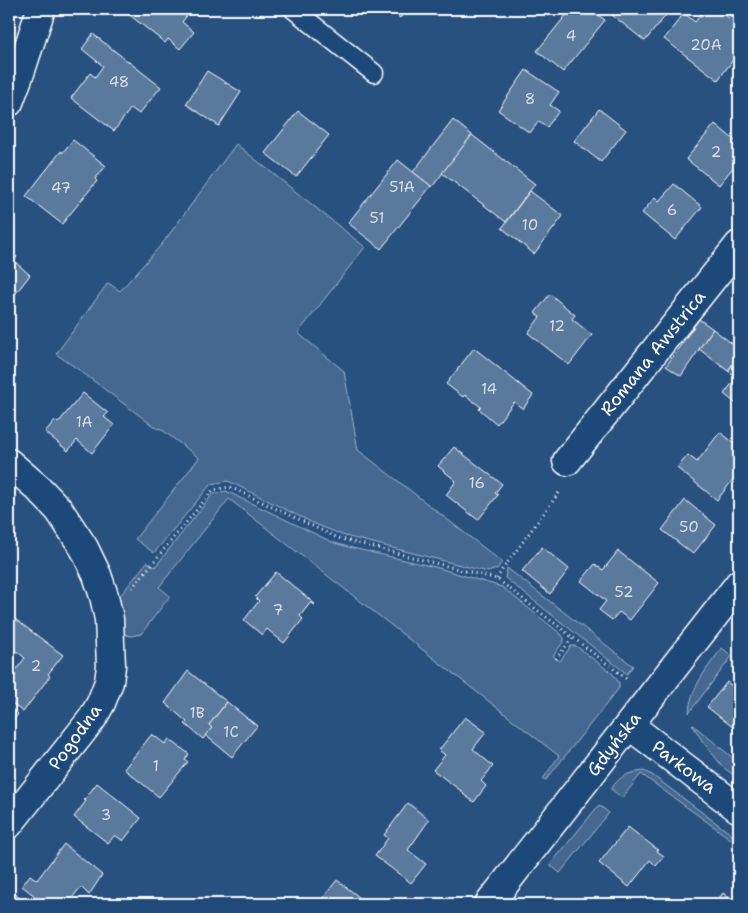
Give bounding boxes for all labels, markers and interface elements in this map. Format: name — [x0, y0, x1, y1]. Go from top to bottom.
house number: 4 — [566, 26, 576, 46]
house number: 20A — [690, 35, 722, 55]
house number: 48 — [109, 72, 129, 92]
house number: 8 — [525, 89, 535, 109]
house number: 2 — [711, 142, 721, 162]
house number: 51A — [389, 177, 415, 197]
house number: 47 — [51, 178, 71, 198]
house number: 6 — [667, 200, 677, 220]
house number: 51 — [370, 208, 384, 228]
house number: 10 — [522, 215, 538, 235]
street label: Romana Awstrica — [595, 285, 711, 421]
house number: 12 — [549, 316, 565, 336]
house number: 14 — [481, 379, 497, 399]
house number: 1A — [76, 412, 92, 432]
house number: 16 — [469, 473, 485, 493]
house number: 50 — [679, 517, 699, 537]
house number: 52 — [615, 582, 633, 602]
house number: 7 — [273, 600, 283, 620]
house number: 2 — [31, 656, 41, 676]
street label: Pogodna — [43, 699, 107, 775]
house number: 1B — [189, 703, 205, 723]
street label: Gdyńska — [581, 707, 647, 781]
house number: 1C — [223, 722, 239, 742]
street label: Parkowa — [647, 735, 721, 799]
house number: 1 — [153, 756, 159, 776]
house number: 3 — [101, 805, 111, 825]

